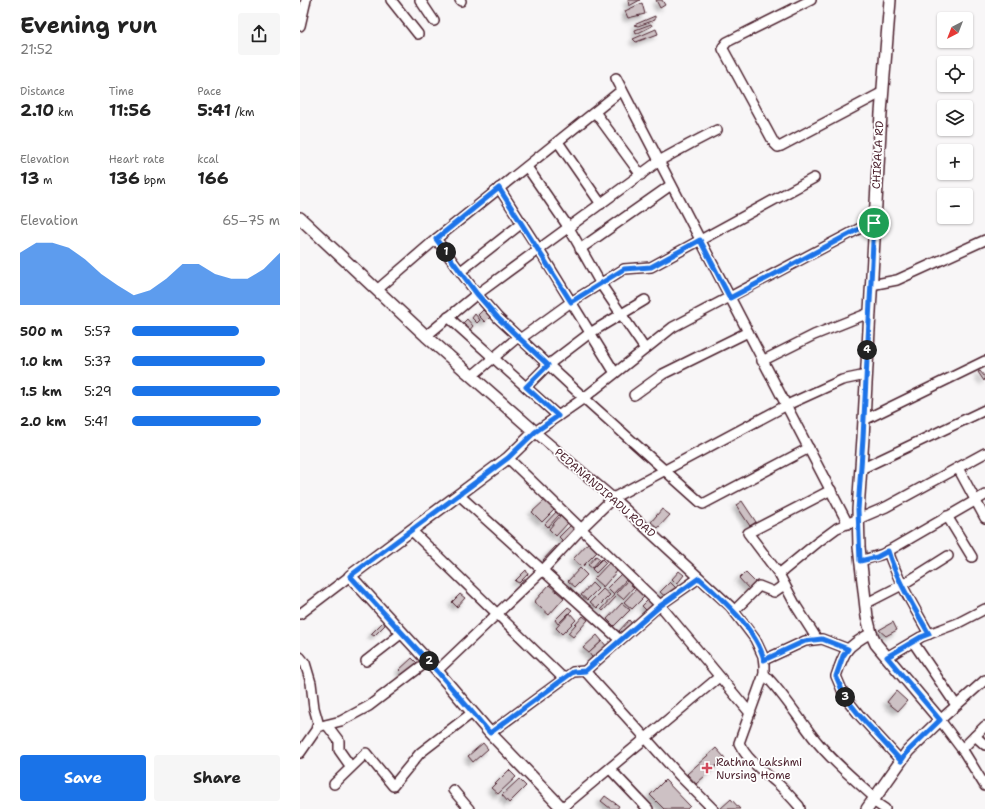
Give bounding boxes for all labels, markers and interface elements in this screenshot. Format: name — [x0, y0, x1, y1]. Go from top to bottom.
text: Evening run — [20, 11, 157, 40]
north arrow — [937, 12, 973, 48]
map controls — [937, 12, 973, 224]
button: share — [238, 13, 280, 55]
text: 21:52 — [20, 41, 53, 58]
button: locate — [937, 56, 973, 92]
text: Distance — [20, 84, 65, 99]
text: Time — [109, 84, 134, 99]
text: Pace — [197, 84, 222, 99]
text: 2.10 — [20, 99, 54, 121]
text: 11:56 — [109, 99, 151, 121]
text: 5:41 — [197, 99, 231, 121]
button: layers — [937, 100, 973, 136]
text: km — [54, 105, 74, 120]
text: /km — [231, 105, 255, 120]
street label: CHIRALA RD — [869, 120, 887, 190]
button: + — [937, 144, 973, 180]
text: Elevation — [20, 152, 69, 167]
text: Heart rate — [109, 152, 165, 167]
text: kcal — [197, 152, 219, 167]
text: 13 — [20, 167, 39, 189]
text: 136 — [109, 167, 140, 189]
text: 166 — [197, 167, 229, 189]
text: m — [39, 173, 53, 188]
text: bpm — [140, 173, 166, 188]
button: − — [937, 188, 973, 224]
pin — [857, 206, 891, 240]
text: Elevation — [20, 212, 78, 229]
text: 65–75 m — [222, 212, 280, 229]
icon: arrive — [863, 212, 885, 234]
pin: 1 — [436, 242, 456, 262]
text: 1 — [443, 244, 449, 259]
text: 500 m — [20, 323, 63, 340]
text: 5:57 — [84, 323, 111, 340]
pin: 4 — [857, 340, 877, 360]
text: 4 — [863, 342, 871, 357]
text: 1.0 km — [20, 353, 62, 370]
text: 5:37 — [84, 353, 111, 370]
text: 1.5 km — [20, 383, 62, 400]
text: 5:29 — [84, 383, 112, 400]
text: 2.0 km — [20, 413, 66, 430]
text: 5:41 — [84, 413, 108, 430]
street label: PEDANANDIPADU ROAD — [551, 445, 659, 541]
pin: 2 — [419, 651, 439, 671]
text: 2 — [425, 653, 433, 668]
pin: 3 — [835, 687, 855, 707]
text: 3 — [841, 689, 849, 704]
button: Save — [20, 755, 146, 801]
button: Share — [154, 755, 280, 801]
place label: Rathna Lakshmi Nursing Home — [716, 755, 802, 783]
marker: Rathna Lakshmi Nursing Home — [701, 762, 713, 774]

